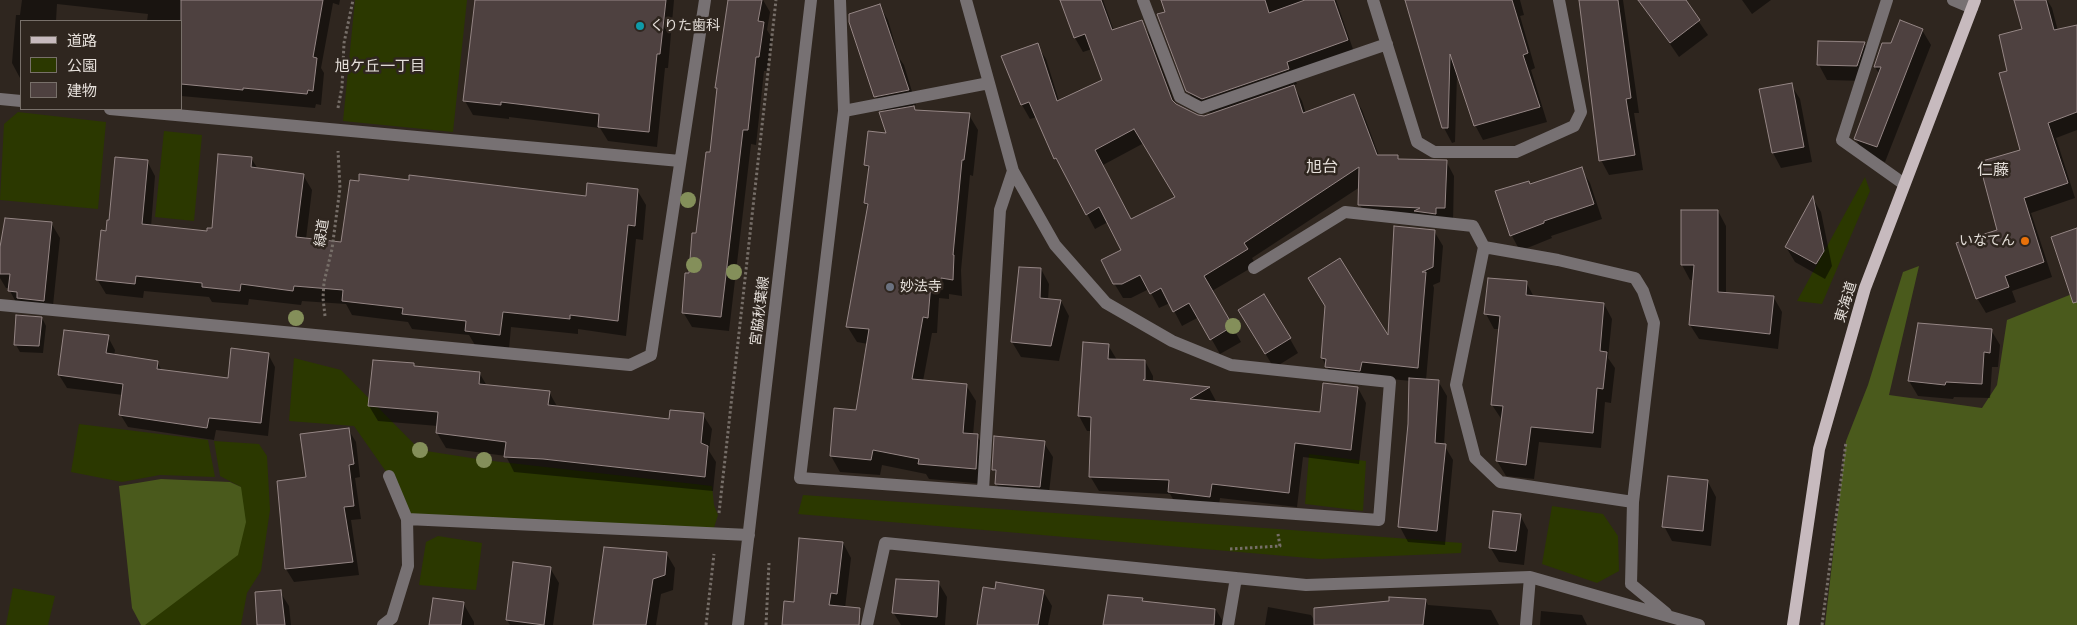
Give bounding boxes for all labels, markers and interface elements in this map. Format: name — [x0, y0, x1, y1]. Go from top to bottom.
place label: くりた歯科 — [650, 18, 720, 34]
legend — [20, 20, 182, 110]
marker: くりた歯科 — [634, 20, 646, 32]
text: 道路 — [67, 31, 97, 50]
text: 公園 — [67, 56, 97, 75]
district label: 旭ケ丘一丁目 — [335, 58, 425, 76]
text: 建物 — [67, 81, 97, 100]
district label: 旭台 — [1306, 157, 1338, 177]
district label: 仁藤 — [1977, 160, 2009, 180]
street label: 緑道 — [312, 218, 332, 248]
place label: いなてん — [1959, 233, 2015, 249]
marker: いなてん — [2019, 235, 2031, 247]
street label: 宮脇秋葉線 — [747, 275, 773, 347]
place label: 妙法寺 — [900, 279, 942, 295]
street label: 東海道 — [1832, 279, 1860, 325]
marker: 妙法寺 — [884, 281, 896, 293]

